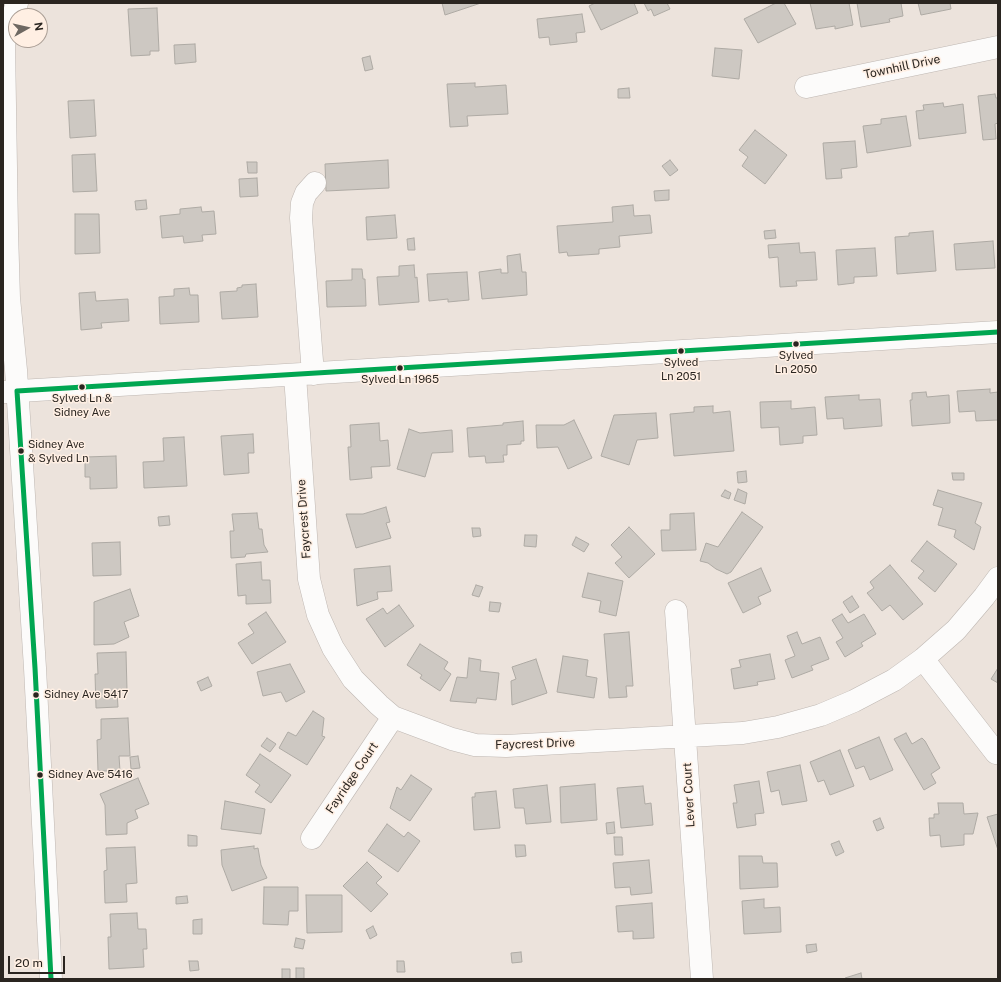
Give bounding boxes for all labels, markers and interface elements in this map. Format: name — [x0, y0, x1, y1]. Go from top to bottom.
north arrow — [8, 8, 48, 48]
text: N — [32, 21, 45, 32]
street label: Townhill Drive — [862, 52, 942, 82]
marker: Sylved Ln 2050 — [791, 339, 801, 349]
marker: Sylved Ln 2051 — [676, 346, 686, 356]
place label: Sylved Ln 2050 — [775, 349, 817, 375]
place label: Sylved Ln 2051 — [661, 356, 701, 382]
marker: Sylved Ln 1965 — [395, 363, 405, 373]
place label: Sylved Ln 1965 — [361, 373, 439, 387]
marker: Sylved Ln & Sidney Ave — [77, 382, 87, 392]
place label: Sylved Ln & Sidney Ave — [52, 392, 112, 418]
place label: Sidney Ave & Sylved Ln — [28, 438, 89, 464]
marker: Sidney Ave & Sylved Ln — [16, 446, 26, 456]
street label: Faycrest Drive — [294, 479, 314, 559]
place label: Sidney Ave 5417 — [44, 688, 128, 702]
marker: Sidney Ave 5417 — [31, 690, 41, 700]
street label: Faycrest Drive — [495, 735, 575, 753]
street label: Fayridge Court — [323, 740, 381, 816]
street label: Lever Court — [680, 762, 698, 828]
place label: Sidney Ave 5416 — [48, 768, 133, 782]
marker: Sidney Ave 5416 — [35, 770, 45, 780]
scale bar — [10, 948, 67, 974]
text: 20 m — [15, 956, 43, 970]

